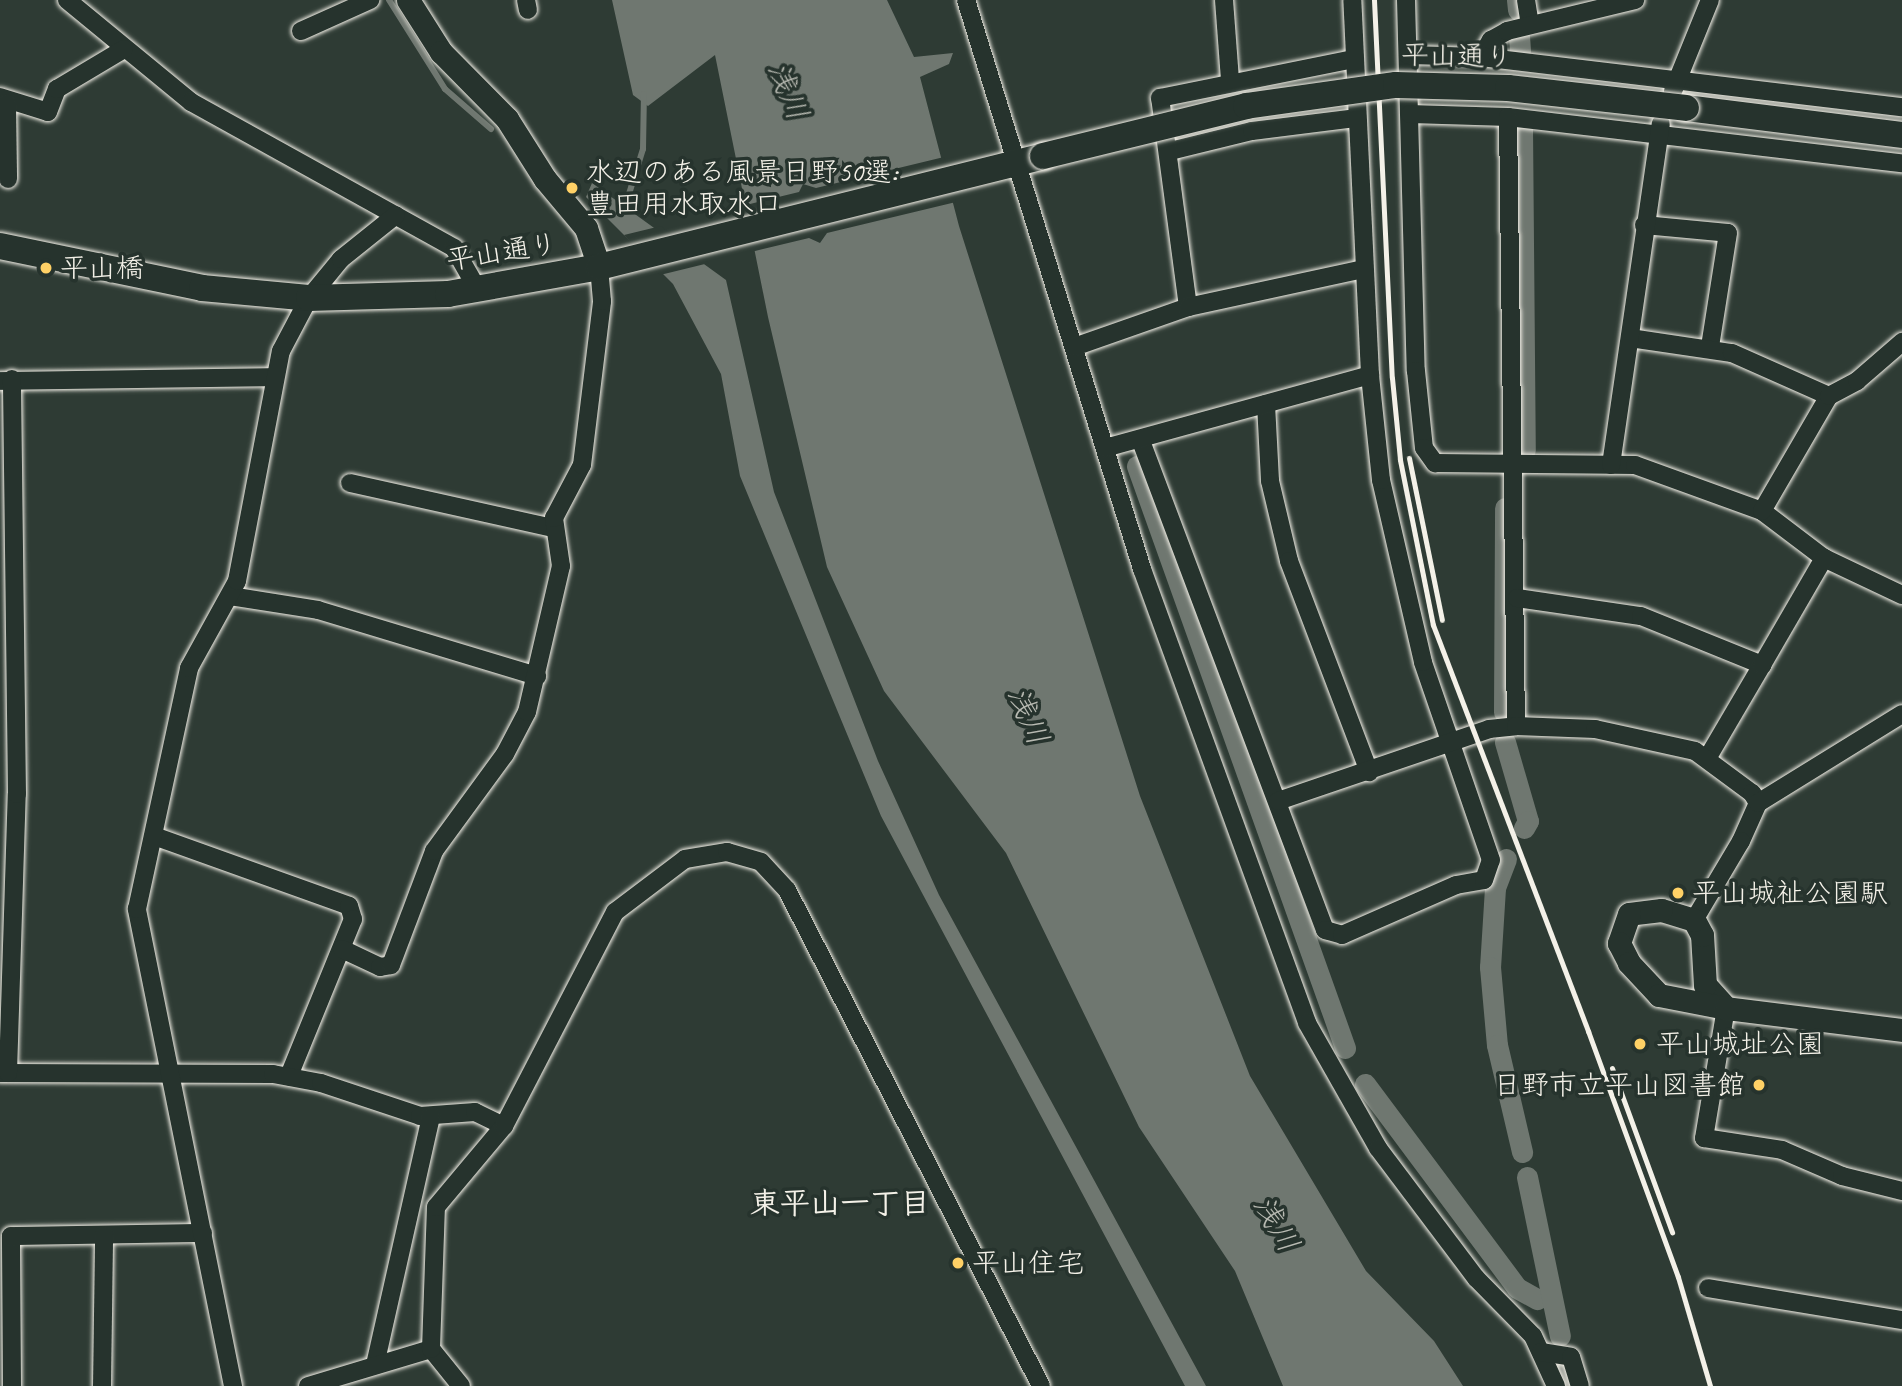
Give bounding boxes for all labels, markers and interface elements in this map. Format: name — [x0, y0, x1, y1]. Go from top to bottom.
street label: 平山通り — [1401, 38, 1513, 74]
water label: 浅川 — [760, 56, 816, 126]
place label: 水辺のある風景日野50選: 豊田用水取水口 — [586, 155, 897, 221]
marker: 水辺のある風景日野50選: 豊田用水取水口 — [564, 180, 580, 196]
street label: 平山通り — [444, 227, 560, 277]
place label: 平山橋 — [60, 251, 144, 285]
marker: 平山橋 — [38, 260, 54, 276]
water label: 浅川 — [999, 681, 1057, 751]
place label: 平山城祉公園駅 — [1692, 876, 1888, 910]
marker: 平山城祉公園駅 — [1670, 885, 1686, 901]
place label: 平山城址公園 — [1656, 1027, 1824, 1061]
marker: 平山城址公園 — [1630, 1034, 1650, 1054]
place label: 日野市立平山図書館 — [1493, 1068, 1745, 1102]
marker: 日野市立平山図書館 — [1751, 1077, 1767, 1093]
district label: 東平山一丁目 — [750, 1185, 930, 1221]
water label: 浅川 — [1245, 1189, 1307, 1259]
place label: 平山住宅 — [972, 1246, 1084, 1280]
marker: 平山住宅 — [950, 1255, 966, 1271]

